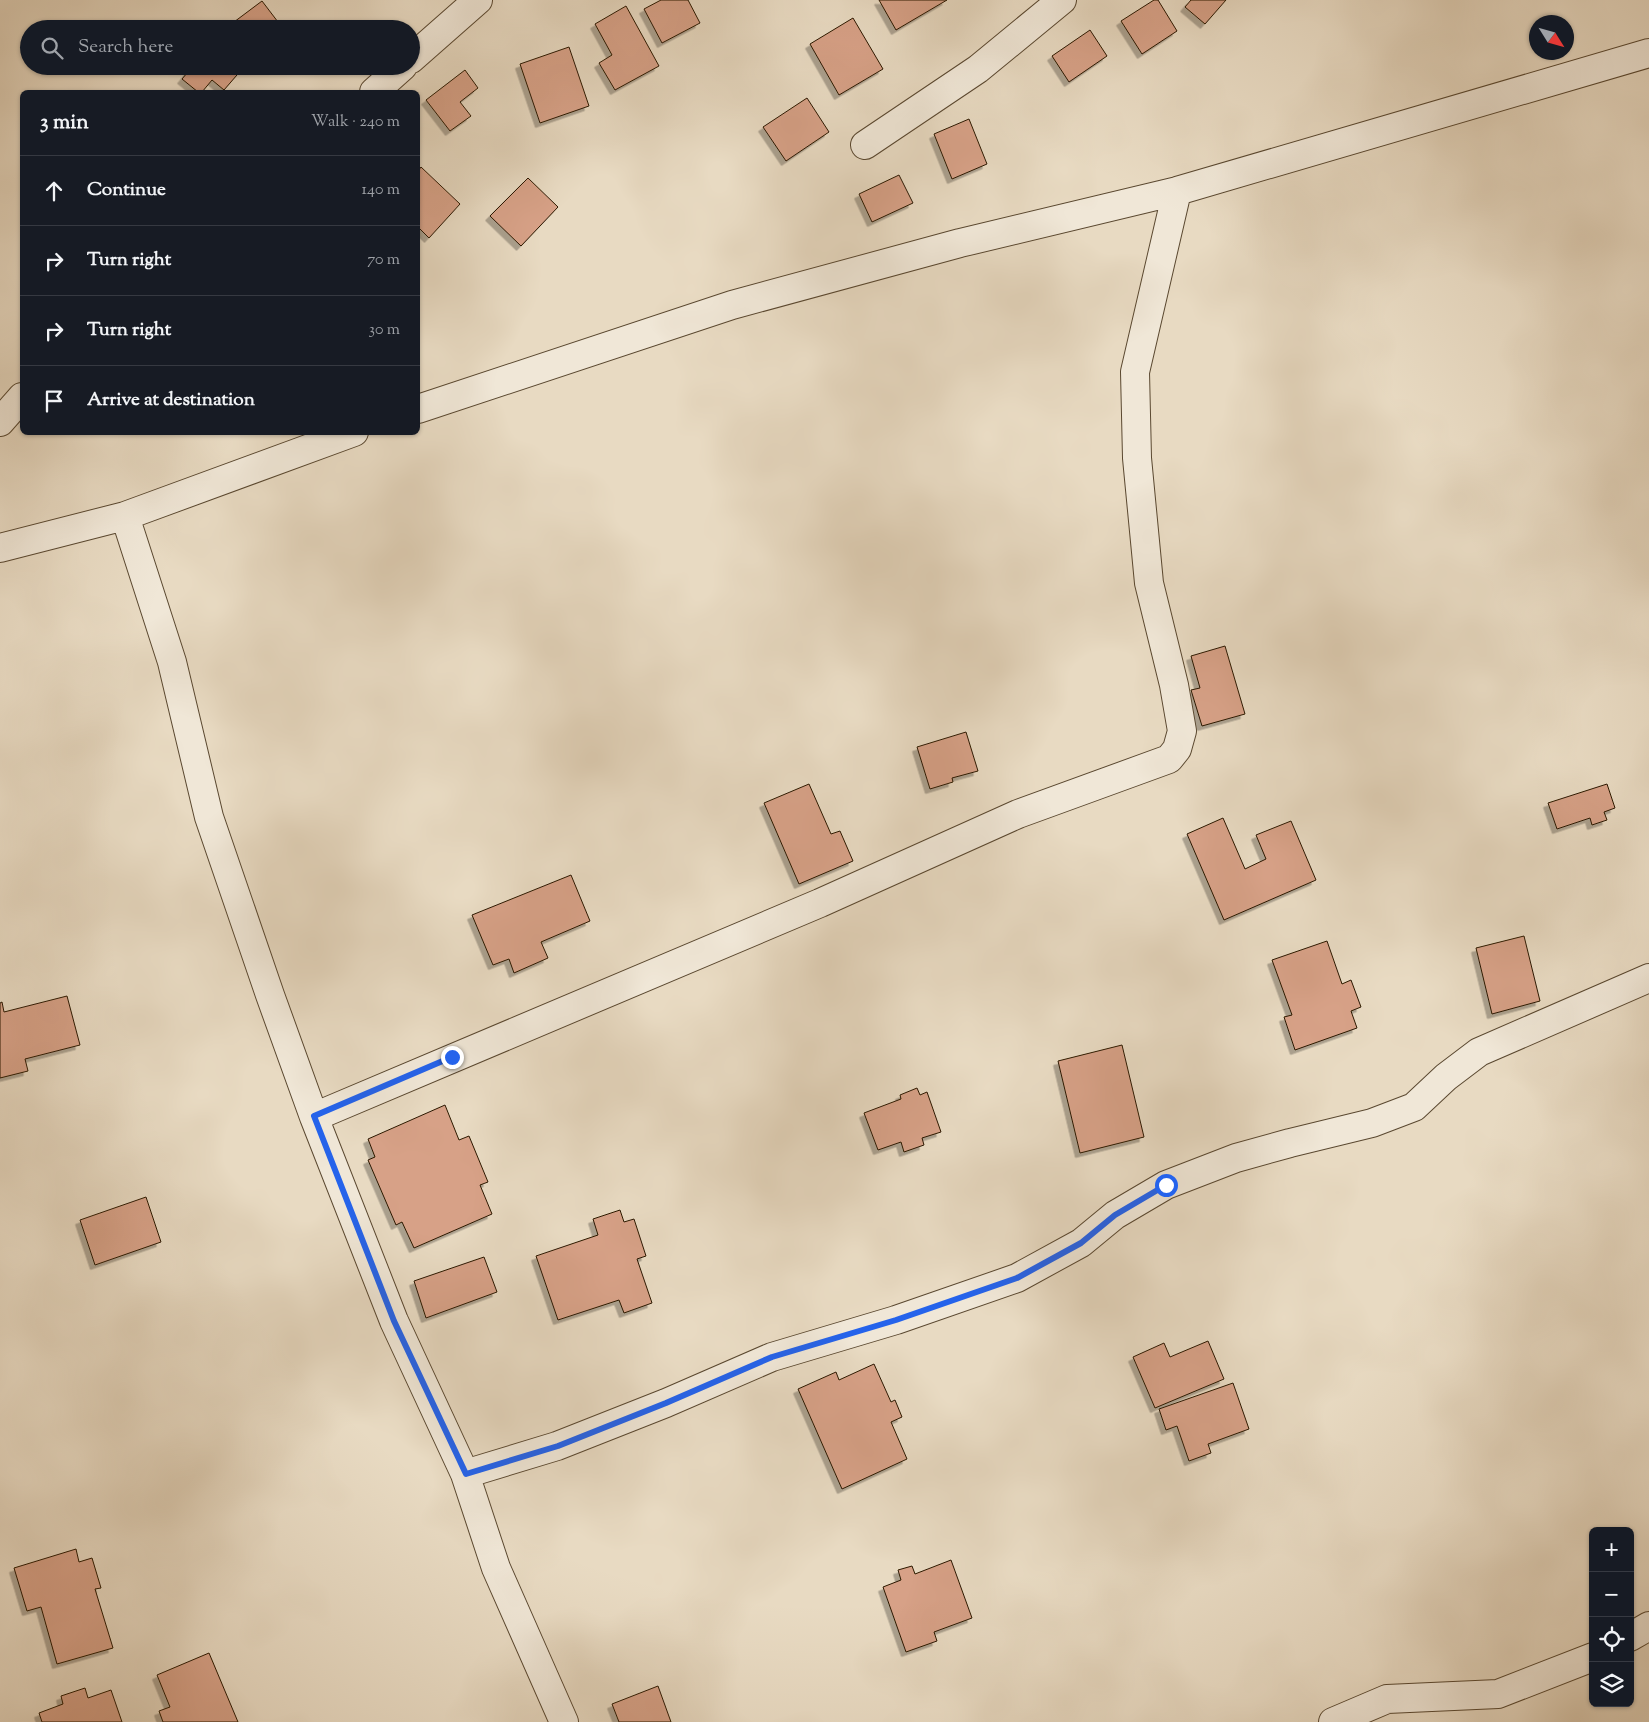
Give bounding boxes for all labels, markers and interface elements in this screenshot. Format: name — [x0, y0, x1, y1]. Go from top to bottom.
north arrow — [1529, 15, 1574, 60]
search box — [20, 20, 420, 75]
icon: search — [38, 34, 66, 62]
text: Search here — [78, 34, 173, 61]
text: 3 min — [40, 108, 89, 138]
text: Walk · 240 m — [311, 111, 400, 134]
icon: ahead — [40, 177, 68, 205]
text: Continue — [87, 177, 166, 204]
text: 140 m — [362, 179, 400, 202]
icon: right — [40, 247, 68, 275]
text: Turn right — [87, 247, 171, 274]
text: 70 m — [367, 249, 400, 272]
icon: right — [40, 317, 68, 345]
text: Turn right — [87, 317, 171, 344]
text: 30 m — [369, 319, 400, 342]
icon: arrive — [40, 387, 68, 415]
text: Arrive at destination — [87, 387, 255, 414]
route end — [441, 1046, 464, 1069]
route start — [1155, 1174, 1178, 1197]
map controls — [1589, 1527, 1634, 1707]
button: + — [1589, 1527, 1634, 1572]
button: − — [1589, 1572, 1634, 1617]
button: locate — [1589, 1617, 1634, 1662]
button: layers — [1589, 1662, 1634, 1707]

